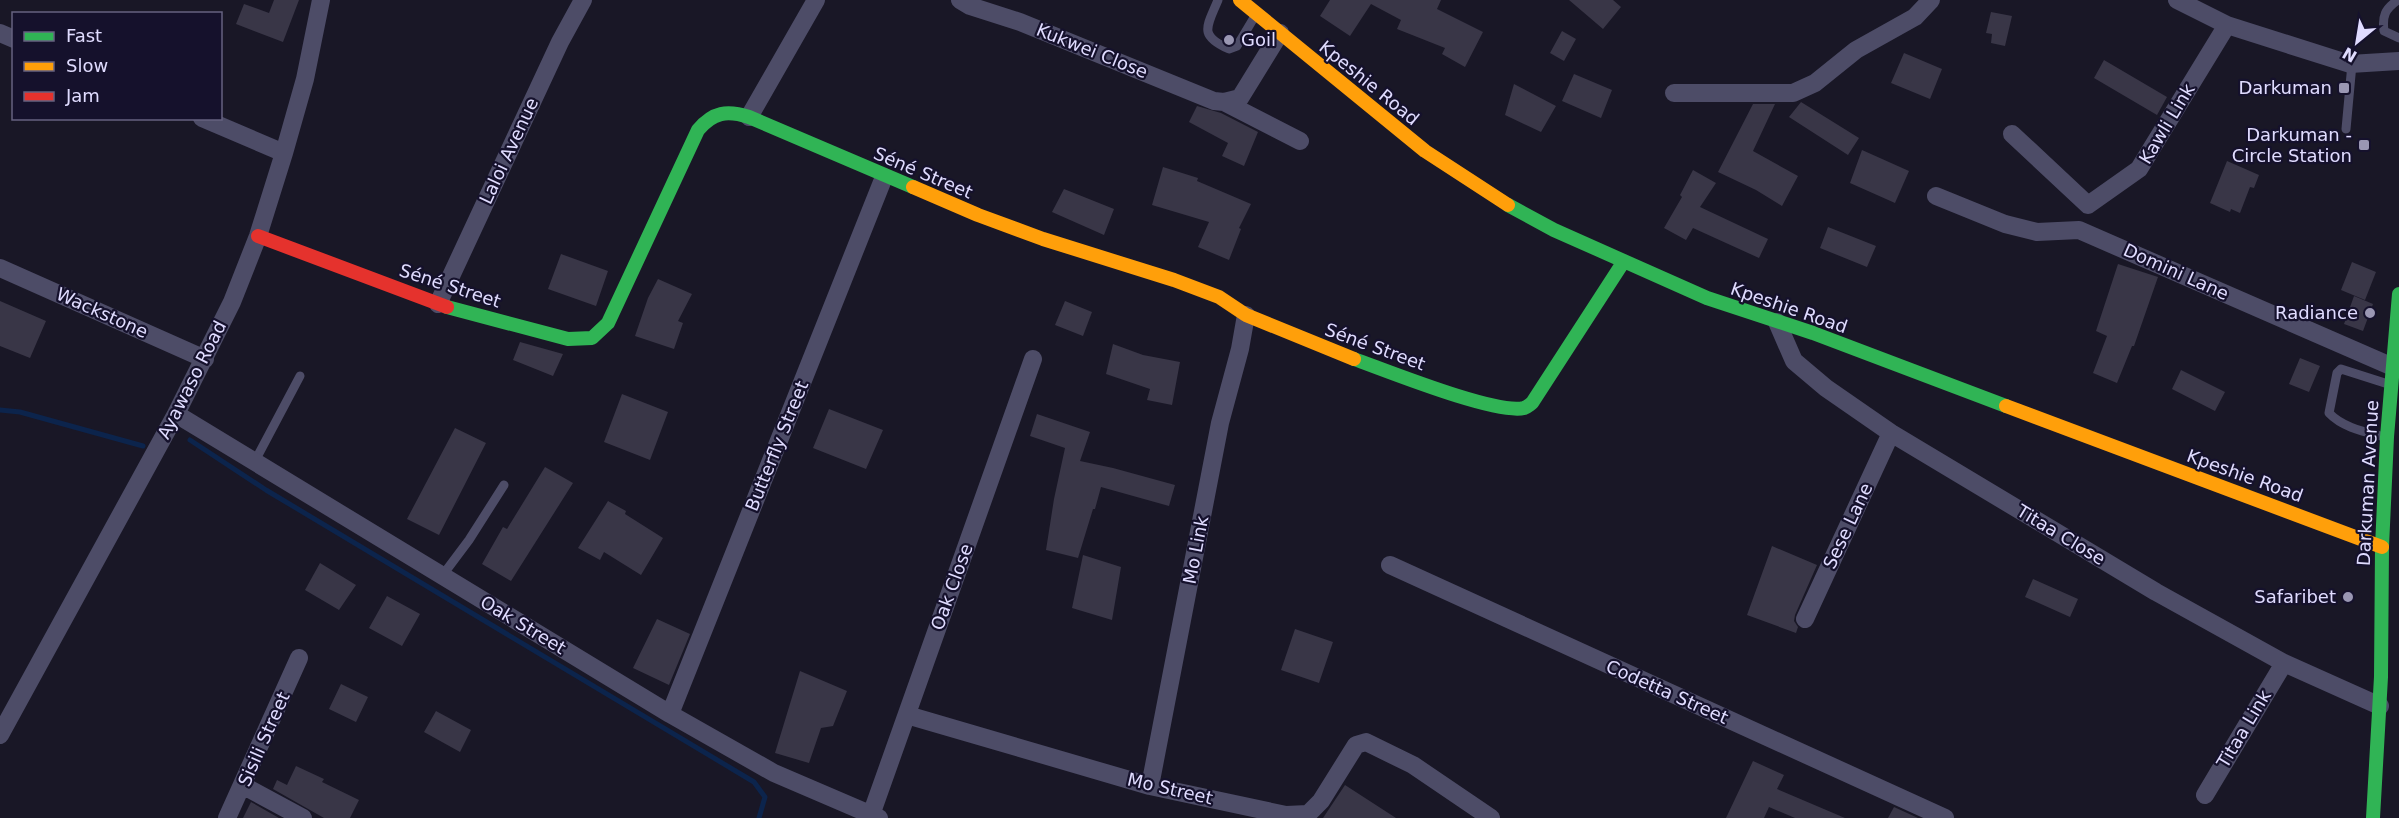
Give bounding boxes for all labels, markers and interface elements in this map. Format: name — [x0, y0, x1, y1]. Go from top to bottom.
legend — [12, 12, 222, 120]
north arrow — [2327, 12, 2387, 72]
street label: Kukwei Close — [1033, 19, 1151, 82]
text: Fast — [66, 25, 102, 46]
place label: Goil — [1241, 29, 1276, 50]
marker: Goil — [1222, 33, 1236, 47]
street label: Kpeshie Road — [1315, 36, 1423, 129]
text: N — [2339, 43, 2360, 66]
text: Slow — [66, 55, 108, 76]
place label: Darkuman — [2238, 77, 2332, 98]
street label: Kawli Link — [2134, 79, 2199, 168]
marker: Darkuman — [2337, 81, 2351, 95]
text: Jam — [65, 85, 100, 106]
street label: Laloi Avenue — [475, 94, 542, 207]
place label: Darkuman - Circle Station — [2232, 124, 2352, 166]
marker: Darkuman - Circle Station — [2357, 138, 2371, 152]
street label: Séné Street — [871, 142, 976, 203]
street label: Domini Lane — [2120, 239, 2232, 304]
street label: Séné Street — [397, 259, 504, 312]
street label: Kpeshie Road — [1728, 278, 1850, 337]
street label: Wackstone — [53, 283, 151, 342]
place label: Radiance — [2275, 302, 2358, 323]
marker: Radiance — [2363, 306, 2377, 320]
street label: Ayawaso Road — [153, 317, 230, 442]
street label: Séné Street — [1322, 319, 1428, 374]
street label: Butterfly Street — [741, 378, 812, 514]
street label: Darkuman Avenue — [2353, 399, 2382, 566]
street label: Kpeshie Road — [2184, 445, 2306, 506]
street label: Sese Lane — [1819, 480, 1877, 572]
street label: Titaa Close — [2012, 499, 2109, 569]
street label: Mo Link — [1179, 513, 1213, 586]
street label: Oak Close — [926, 541, 977, 633]
place label: Safaribet — [2254, 586, 2336, 607]
marker: Safaribet — [2341, 590, 2355, 604]
street label: Oak Street — [477, 591, 570, 658]
street label: Codetta Street — [1603, 655, 1732, 728]
street label: Titaa Link — [2212, 685, 2275, 772]
street label: Sisili Street — [233, 688, 294, 789]
street label: Mo Street — [1125, 769, 1215, 809]

